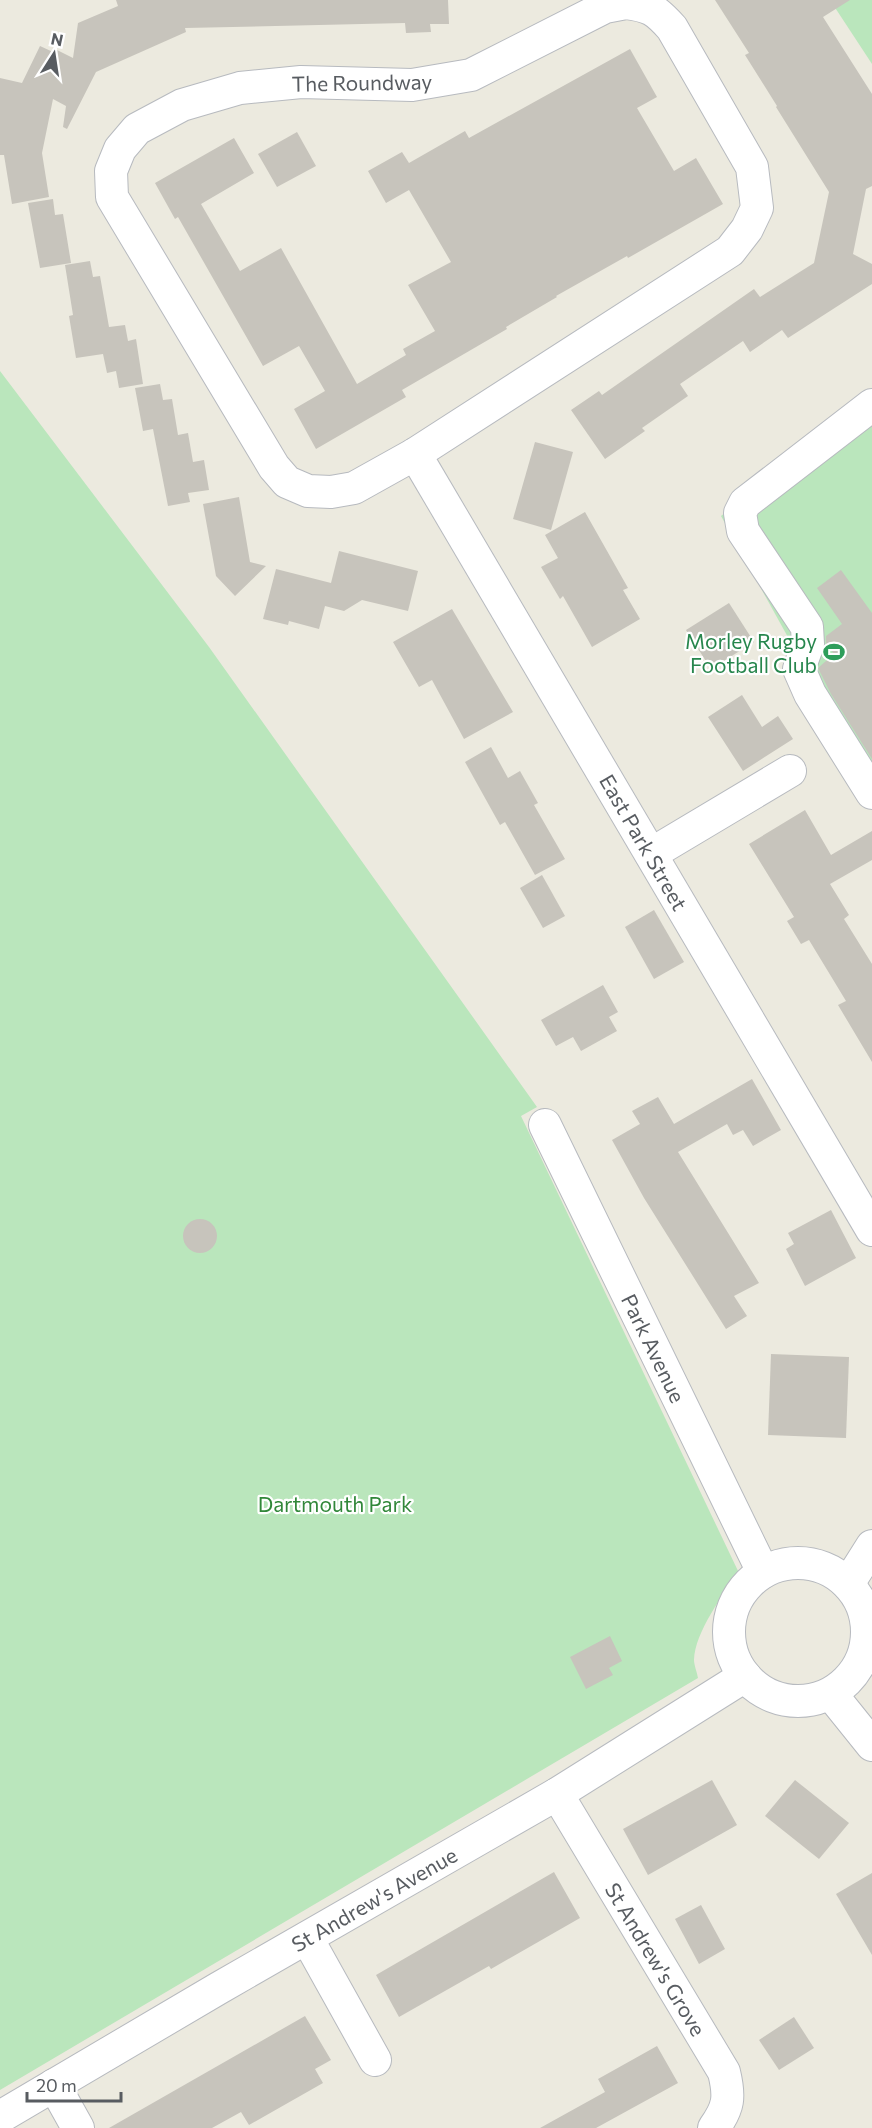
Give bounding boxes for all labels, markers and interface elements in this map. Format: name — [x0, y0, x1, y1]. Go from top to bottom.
north arrow — [24, 24, 84, 84]
text: N — [49, 28, 65, 49]
street label: The Roundway — [291, 68, 433, 96]
place label: Morley Rugby Football Club — [685, 628, 817, 677]
sports icon: Morley Rugby Football Club — [822, 640, 846, 664]
street label: East Park Street — [595, 770, 693, 914]
street label: Park Avenue — [617, 1290, 691, 1406]
park label: Dartmouth Park — [258, 1491, 412, 1516]
street label: St Andrew's Avenue — [287, 1841, 461, 1957]
street label: St Andrew's Grove — [600, 1878, 712, 2040]
scale bar — [27, 2065, 122, 2103]
text: 20 m — [36, 2074, 77, 2096]

